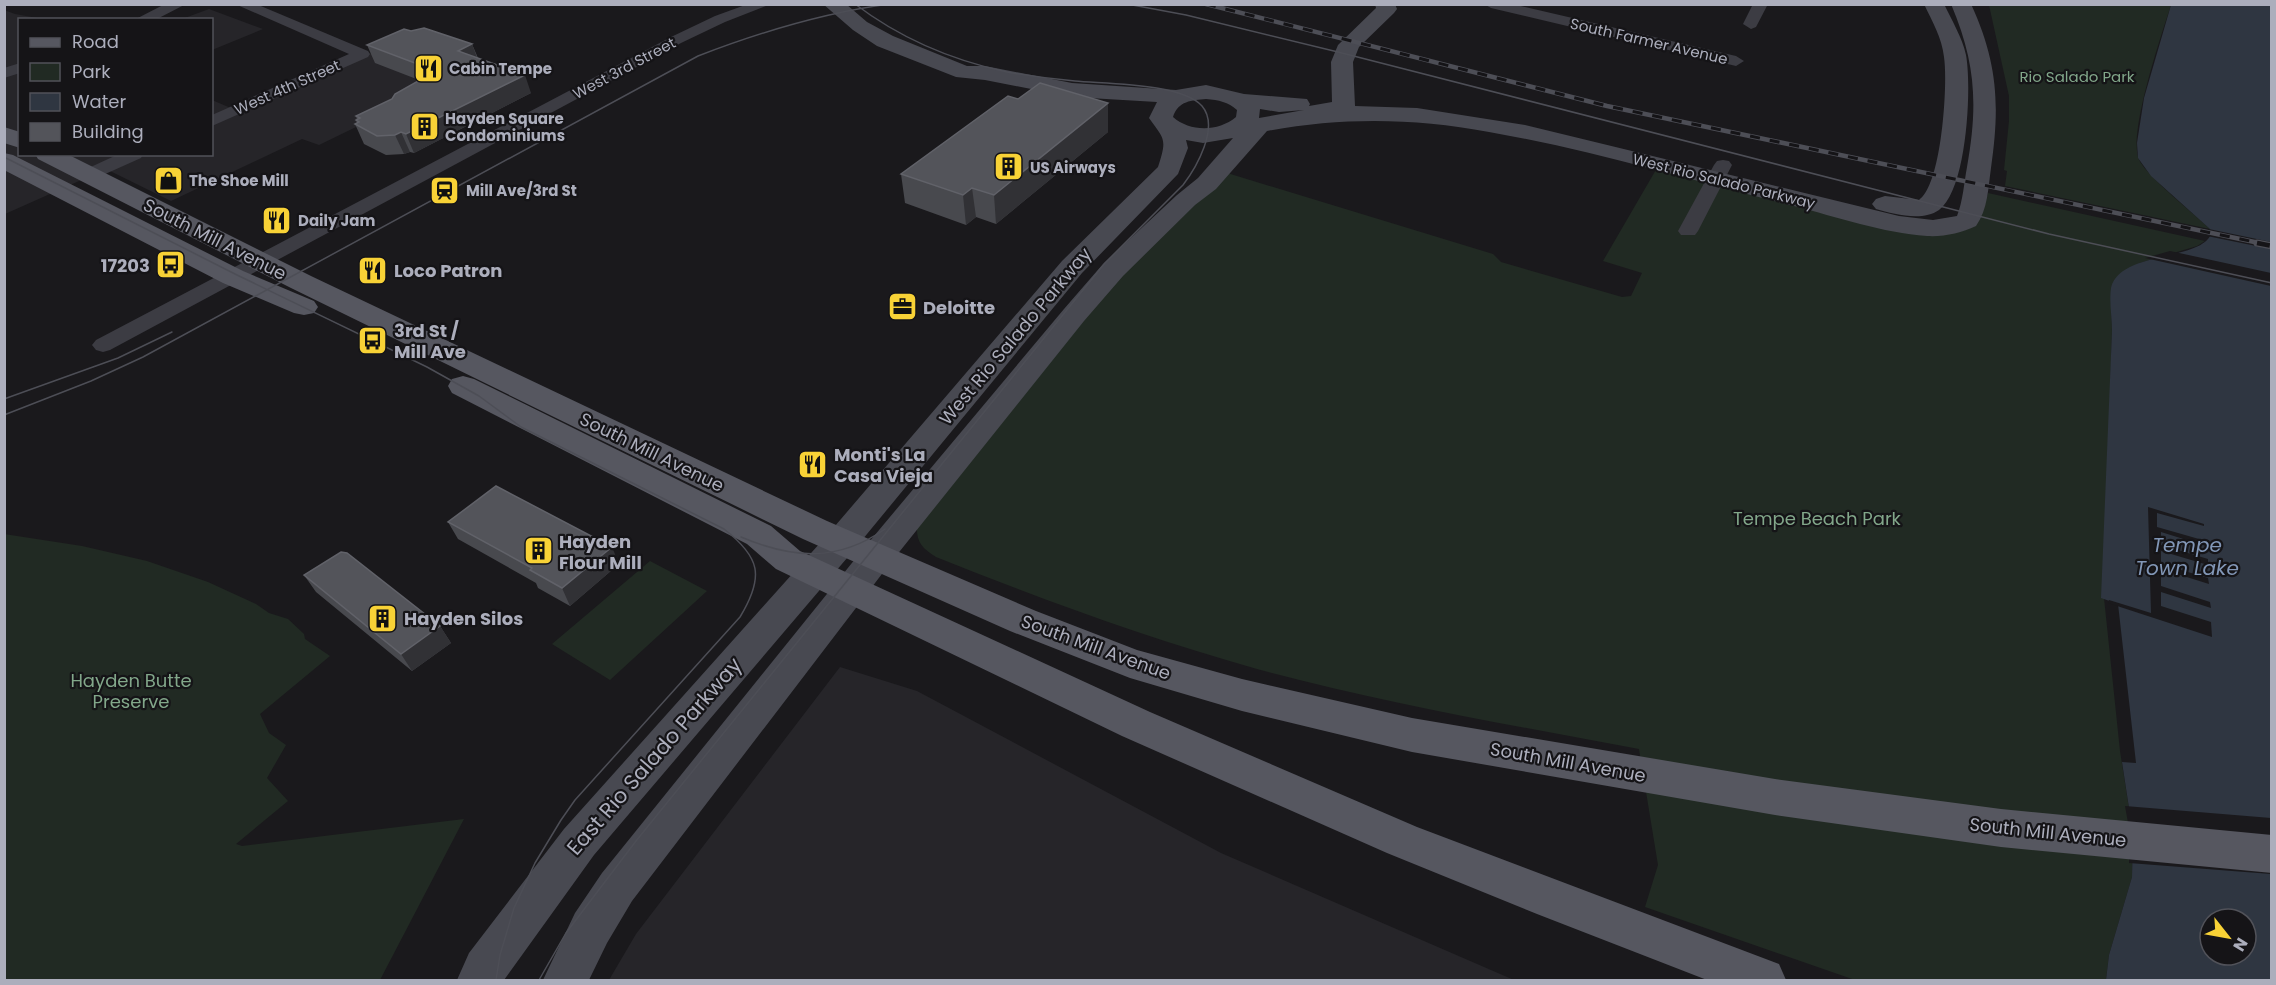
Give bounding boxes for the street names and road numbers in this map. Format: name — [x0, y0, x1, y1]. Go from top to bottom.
street label: South Farmer Avenue — [1568, 13, 1730, 69]
street label: West 3rd Street — [569, 32, 679, 104]
street label: West 4th Street — [231, 54, 343, 120]
street label: West Rio Salado Parkway — [1631, 148, 1818, 214]
street label: South Mill Avenue — [139, 192, 291, 286]
street label: West Rio Salado Parkway — [933, 242, 1097, 430]
street label: South Mill Avenue — [576, 406, 728, 498]
street label: South Mill Avenue — [1018, 608, 1174, 686]
street label: East Rio Salado Parkway — [560, 651, 748, 861]
street label: South Mill Avenue — [1488, 736, 1648, 788]
street label: South Mill Avenue — [1968, 811, 2128, 853]

